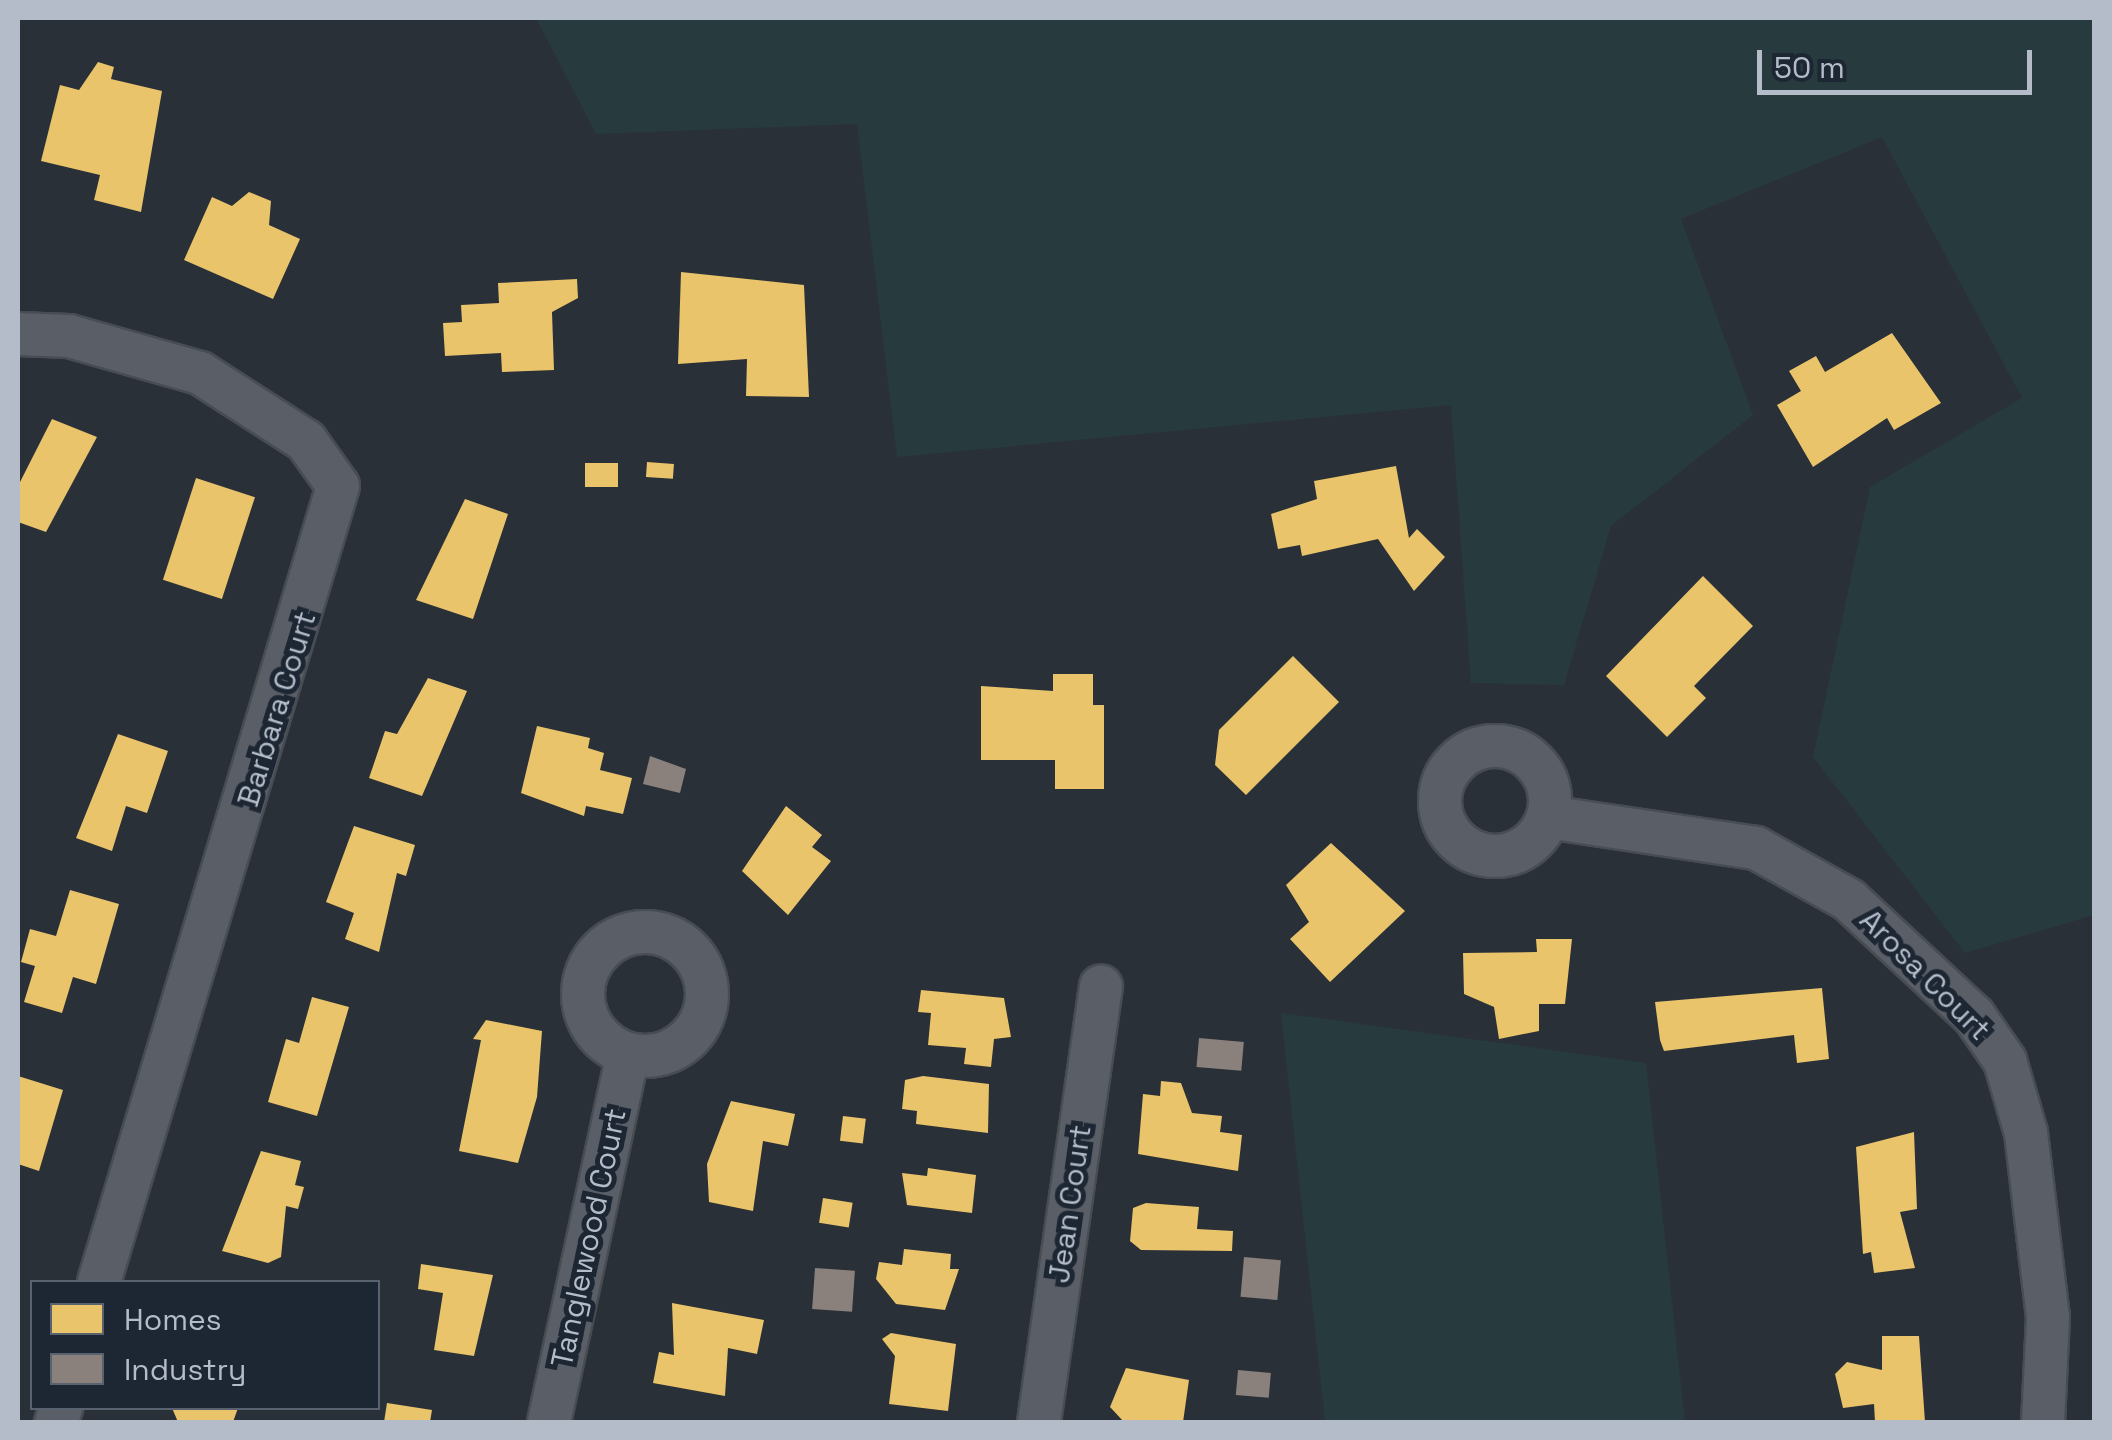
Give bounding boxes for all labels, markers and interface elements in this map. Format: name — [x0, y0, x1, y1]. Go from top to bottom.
scale bar — [1762, 30, 2037, 92]
text: 50 m — [1774, 48, 1845, 87]
street label: Barbara Court — [230, 607, 324, 811]
street label: Arosa Court — [1852, 902, 1998, 1048]
street label: Tanglewood Court — [544, 1105, 634, 1371]
street label: Jean Court — [1041, 1123, 1099, 1285]
legend — [30, 1280, 380, 1410]
text: Homes — [124, 1300, 222, 1339]
text: Industry — [124, 1350, 246, 1389]

